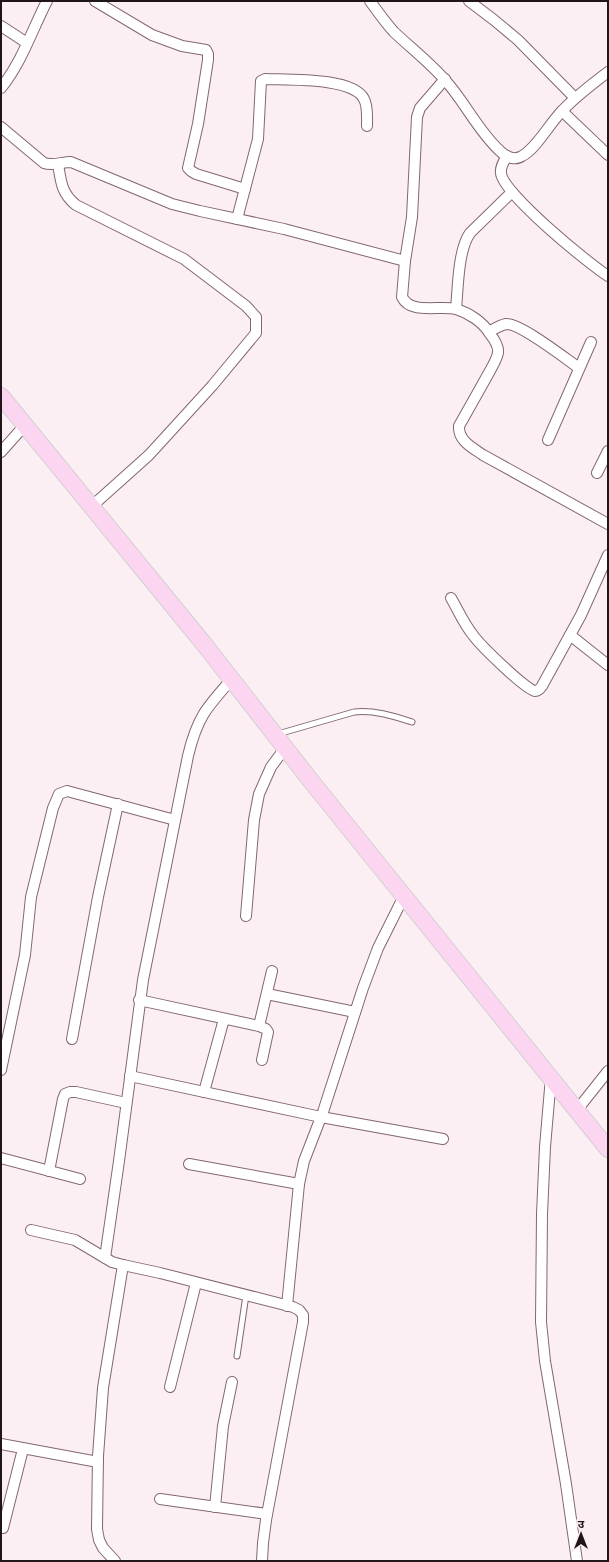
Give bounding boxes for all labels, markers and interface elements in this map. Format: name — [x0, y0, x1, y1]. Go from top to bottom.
north arrow — [561, 1514, 601, 1554]
text: उ — [578, 1517, 585, 1530]

